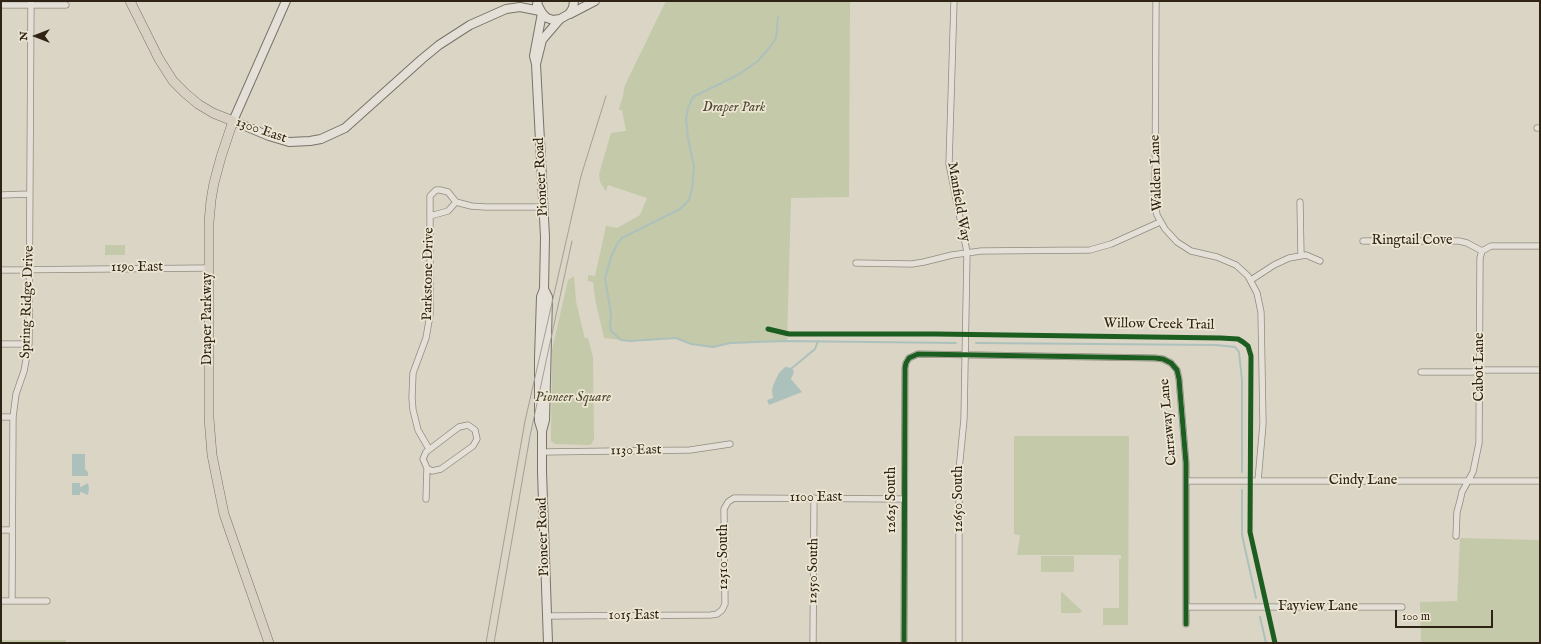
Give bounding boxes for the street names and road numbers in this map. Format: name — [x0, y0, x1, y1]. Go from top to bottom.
street label: 1300 East — [233, 114, 289, 148]
street label: Walden Lane — [1147, 134, 1167, 212]
street label: Pioneer Road — [532, 137, 552, 217]
street label: Manfield Way — [943, 161, 973, 243]
street label: Parkstone Drive — [420, 227, 438, 321]
street label: Ringtail Cove — [1372, 233, 1452, 249]
street label: Spring Ridge Drive — [18, 245, 38, 359]
street label: 1190 East — [111, 260, 163, 276]
street label: Draper Parkway — [200, 272, 216, 366]
street label: Willow Creek Trail — [1104, 316, 1214, 334]
street label: Cabot Lane — [1472, 333, 1488, 401]
street label: Carraway Lane — [1157, 378, 1181, 466]
street label: 1130 East — [610, 442, 662, 460]
street label: 12650 South — [951, 466, 967, 532]
street label: 12625 South — [884, 467, 900, 533]
street label: Cindy Lane — [1329, 473, 1397, 489]
street label: 1100 East — [790, 490, 842, 506]
street label: Pioneer Road — [534, 497, 554, 577]
street label: 12510 South — [716, 524, 732, 590]
street label: 12550 South — [805, 538, 823, 604]
street label: Fayview Lane — [1278, 599, 1358, 615]
street label: 1015 East — [609, 608, 659, 624]

